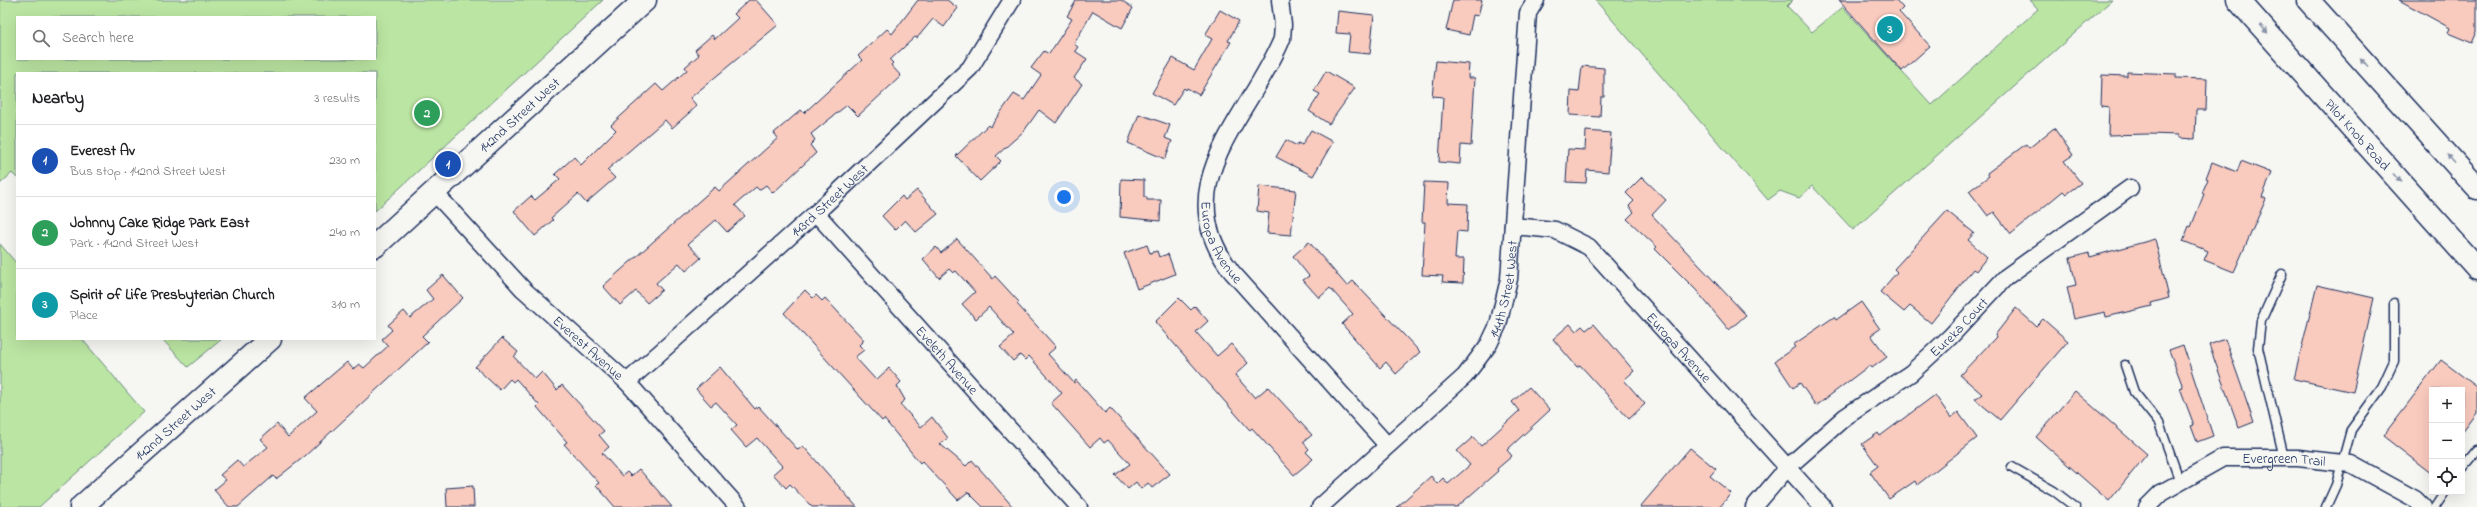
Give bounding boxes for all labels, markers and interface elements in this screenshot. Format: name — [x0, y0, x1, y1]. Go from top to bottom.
pin: 3 — [1877, 14, 1903, 44]
search box — [16, 16, 376, 60]
one-way arrow — [2259, 24, 2269, 34]
icon: search — [30, 27, 52, 49]
text: Search here — [62, 27, 134, 49]
one-way arrow — [2359, 57, 2369, 67]
street label: 142nd Street West — [475, 73, 566, 158]
text: Nearby — [32, 86, 84, 111]
text: 3 results — [314, 89, 360, 108]
street label: Pilot Knob Road — [2319, 95, 2394, 176]
pin: 2 — [414, 98, 440, 128]
text: Everest Av — [70, 140, 135, 162]
pin: 1 — [435, 149, 461, 179]
text: 1 — [43, 151, 47, 170]
text: 230 m — [329, 151, 360, 170]
one-way arrow — [2447, 154, 2456, 163]
street label: 143rd Street West — [787, 159, 874, 243]
text: Bus stop · 142nd Street West — [70, 162, 226, 181]
one-way arrow — [2393, 173, 2402, 184]
your location — [1054, 187, 1074, 207]
street label: Europa Avenue — [1194, 201, 1247, 289]
text: Johnny Cake Ridge Park East — [70, 212, 249, 234]
text: 2 — [42, 223, 48, 242]
text: 240 m — [329, 223, 360, 242]
text: Park · 142nd Street West — [70, 234, 199, 253]
street label: 144th Street West — [1484, 240, 1524, 342]
text: Spirit of Life Presbyterian Church — [70, 284, 275, 306]
street label: Eureka Court — [1926, 293, 1994, 363]
text: 3 — [42, 295, 48, 314]
text: 310 m — [332, 295, 360, 314]
text: Place — [70, 306, 98, 325]
street label: Europa Avenue — [1641, 308, 1716, 389]
street label: Everest Avenue — [547, 311, 628, 386]
street label: Eveleth Avenue — [910, 322, 983, 400]
street label: 142nd Street West — [131, 382, 222, 467]
map controls — [2429, 387, 2465, 495]
button: + — [2429, 387, 2465, 423]
button: − — [2429, 423, 2465, 459]
street label: Evergreen Trail — [2242, 449, 2327, 473]
button: locate — [2429, 459, 2465, 495]

